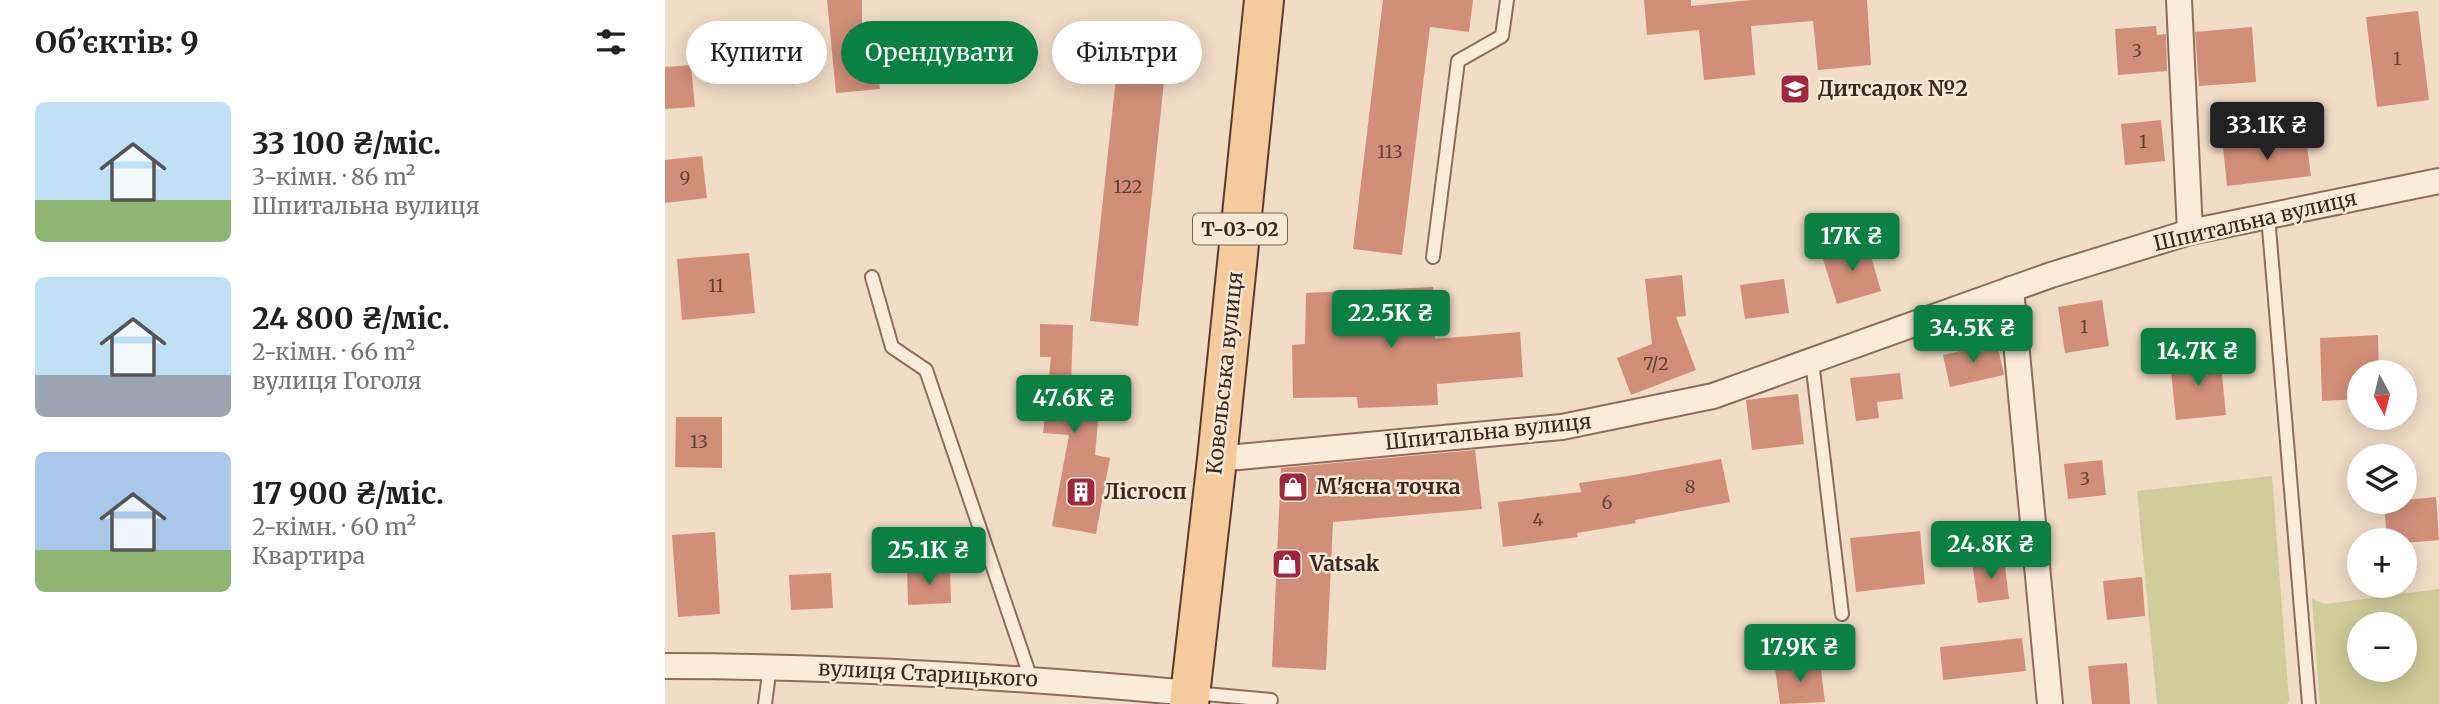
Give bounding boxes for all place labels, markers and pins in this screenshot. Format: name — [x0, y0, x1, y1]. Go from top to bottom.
school or university icon: Дитсадок №2 — [1778, 72, 1812, 106]
place label: Дитсадок №2 — [1818, 75, 1968, 102]
pin: 33.1K ₴ — [2202, 102, 2332, 162]
pin: 17K ₴ — [1803, 214, 1901, 273]
pin: 22.5K ₴ — [1326, 290, 1456, 350]
pin: 34.5K ₴ — [1908, 306, 2038, 365]
pin: 14.7K ₴ — [2133, 328, 2263, 388]
pin: 47.6K ₴ — [1009, 376, 1139, 435]
shop icon: М'ясна точка — [1276, 470, 1310, 504]
place label: М'ясна точка — [1316, 473, 1461, 500]
building icon: Лісгосп — [1064, 475, 1098, 509]
place label: Лісгосп — [1104, 478, 1187, 505]
pin: 24.8K ₴ — [1926, 522, 2056, 581]
pin: 25.1K ₴ — [864, 528, 994, 587]
shop icon: Vatsak — [1270, 547, 1304, 581]
place label: Vatsak — [1309, 550, 1380, 577]
pin: 17.9K ₴ — [1735, 624, 1865, 684]

